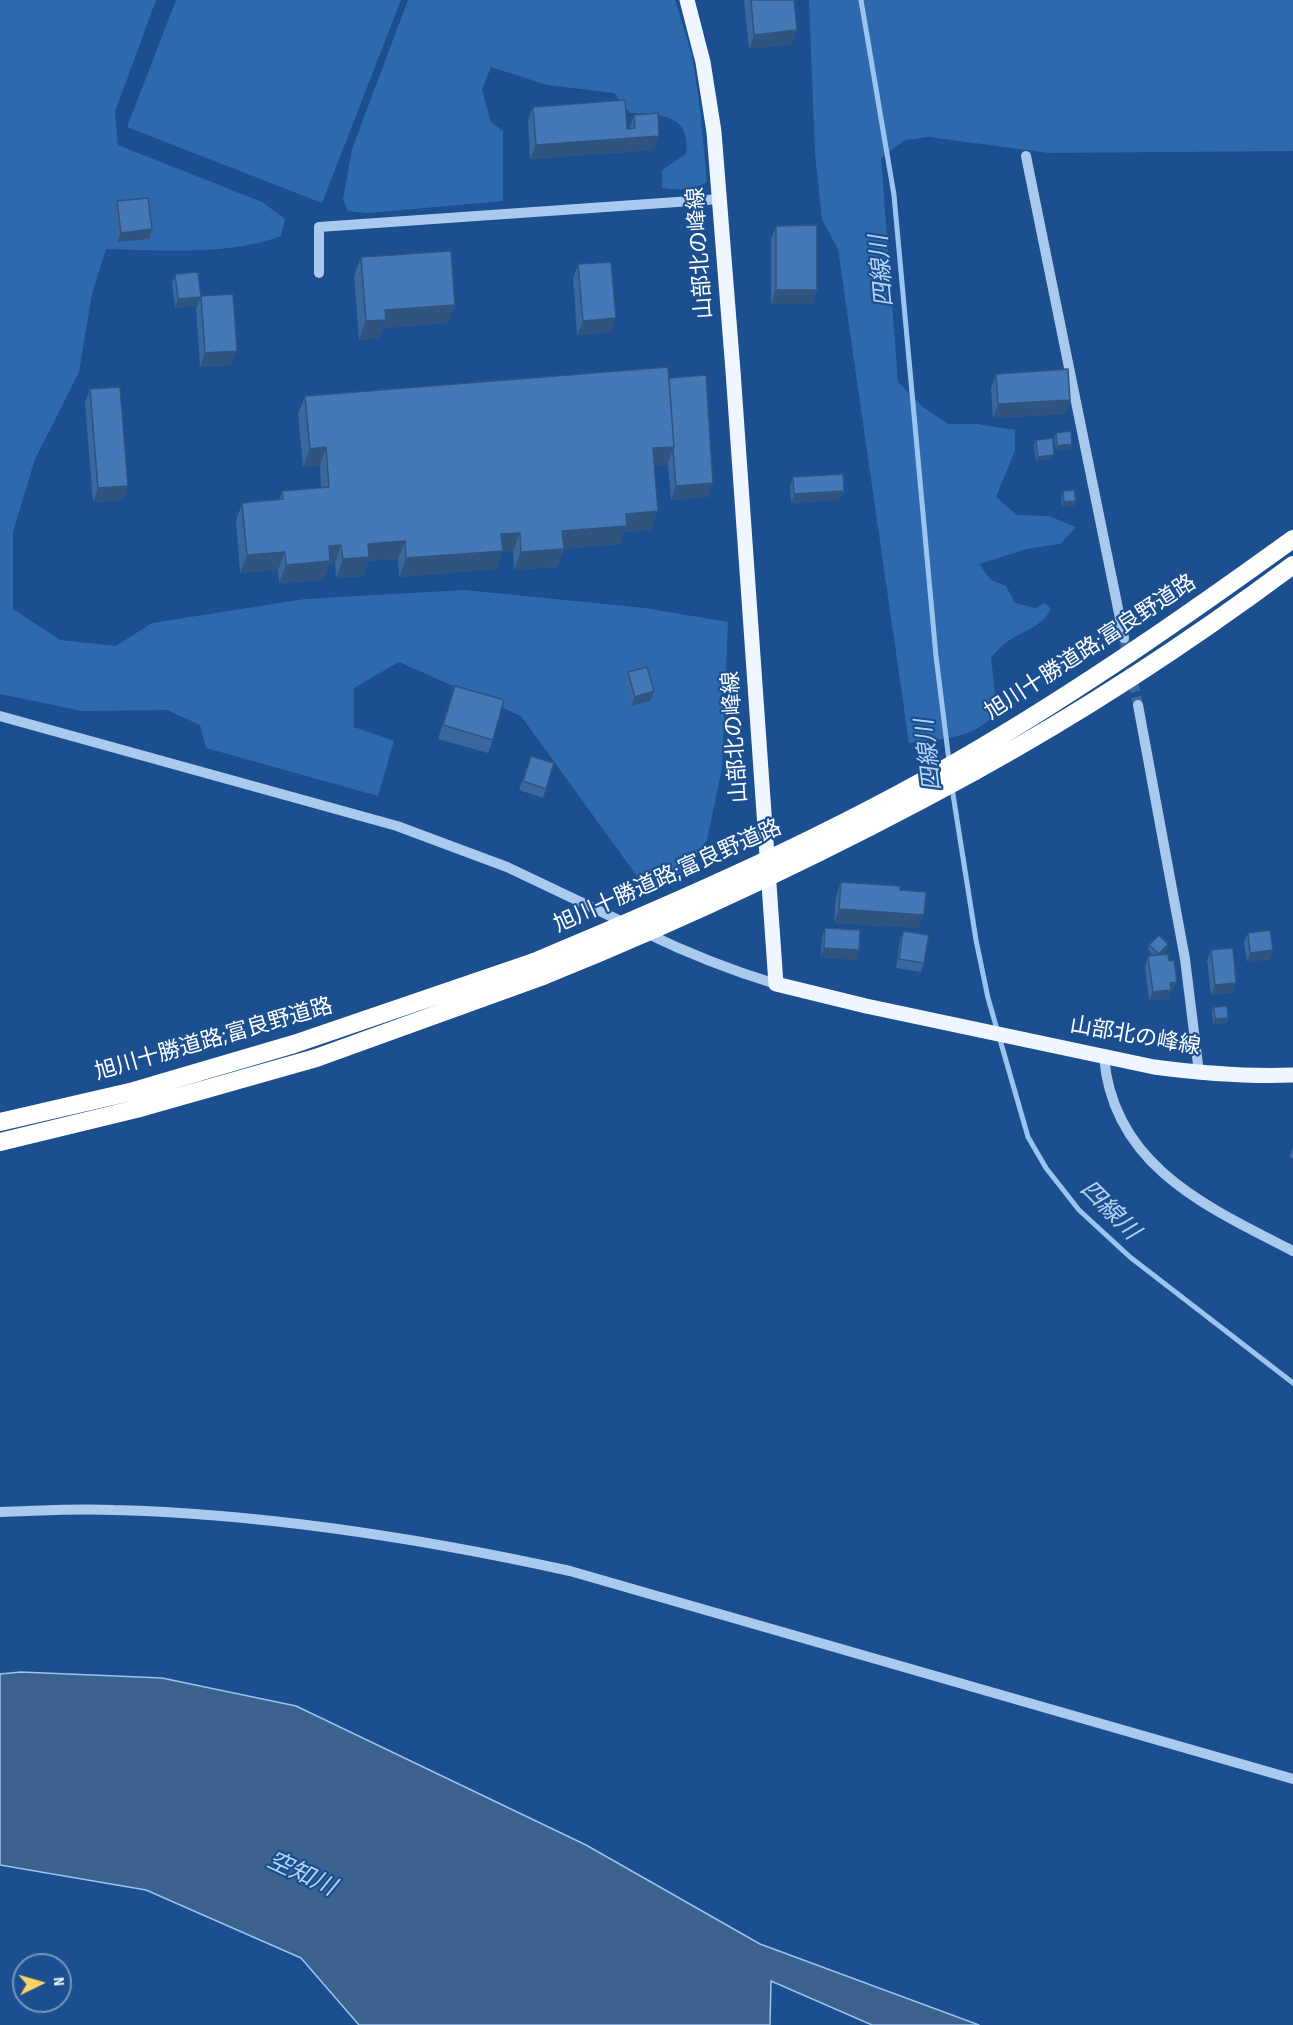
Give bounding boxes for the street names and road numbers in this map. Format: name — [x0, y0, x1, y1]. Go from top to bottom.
street label: 山部北の峰線 — [683, 186, 719, 320]
street label: 旭川十勝道路;富良野道路 — [981, 570, 1201, 726]
street label: 山部北の峰線 — [718, 670, 754, 804]
street label: 旭川十勝道路;富良野道路 — [550, 815, 786, 939]
street label: 旭川十勝道路;富良野道路 — [92, 993, 336, 1087]
street label: 山部北の峰線 — [1068, 1013, 1202, 1061]

